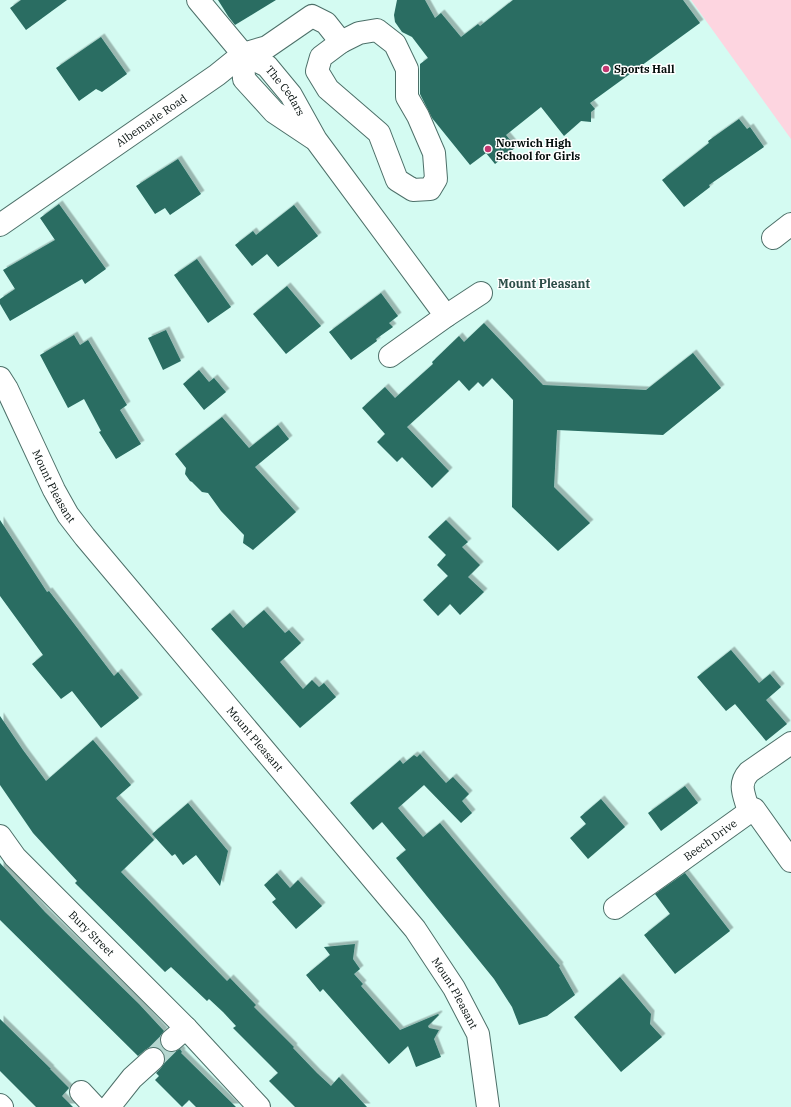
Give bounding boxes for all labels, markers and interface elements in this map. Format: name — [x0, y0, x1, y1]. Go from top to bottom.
place label: Sports Hall — [614, 62, 675, 76]
street label: The Cedars — [263, 63, 308, 118]
marker: Sports Hall — [601, 64, 611, 74]
street label: Albemarle Road — [113, 91, 190, 150]
place label: Norwich High School for Girls — [496, 136, 581, 163]
marker: Norwich High School for Girls — [483, 144, 493, 154]
district label: Mount Pleasant — [498, 276, 590, 291]
street label: Mount Pleasant — [29, 447, 79, 526]
street label: Mount Pleasant — [224, 704, 286, 774]
street label: Beech Drive — [681, 816, 740, 864]
street label: Bury Street — [66, 908, 117, 959]
street label: Mount Pleasant — [429, 955, 481, 1031]

